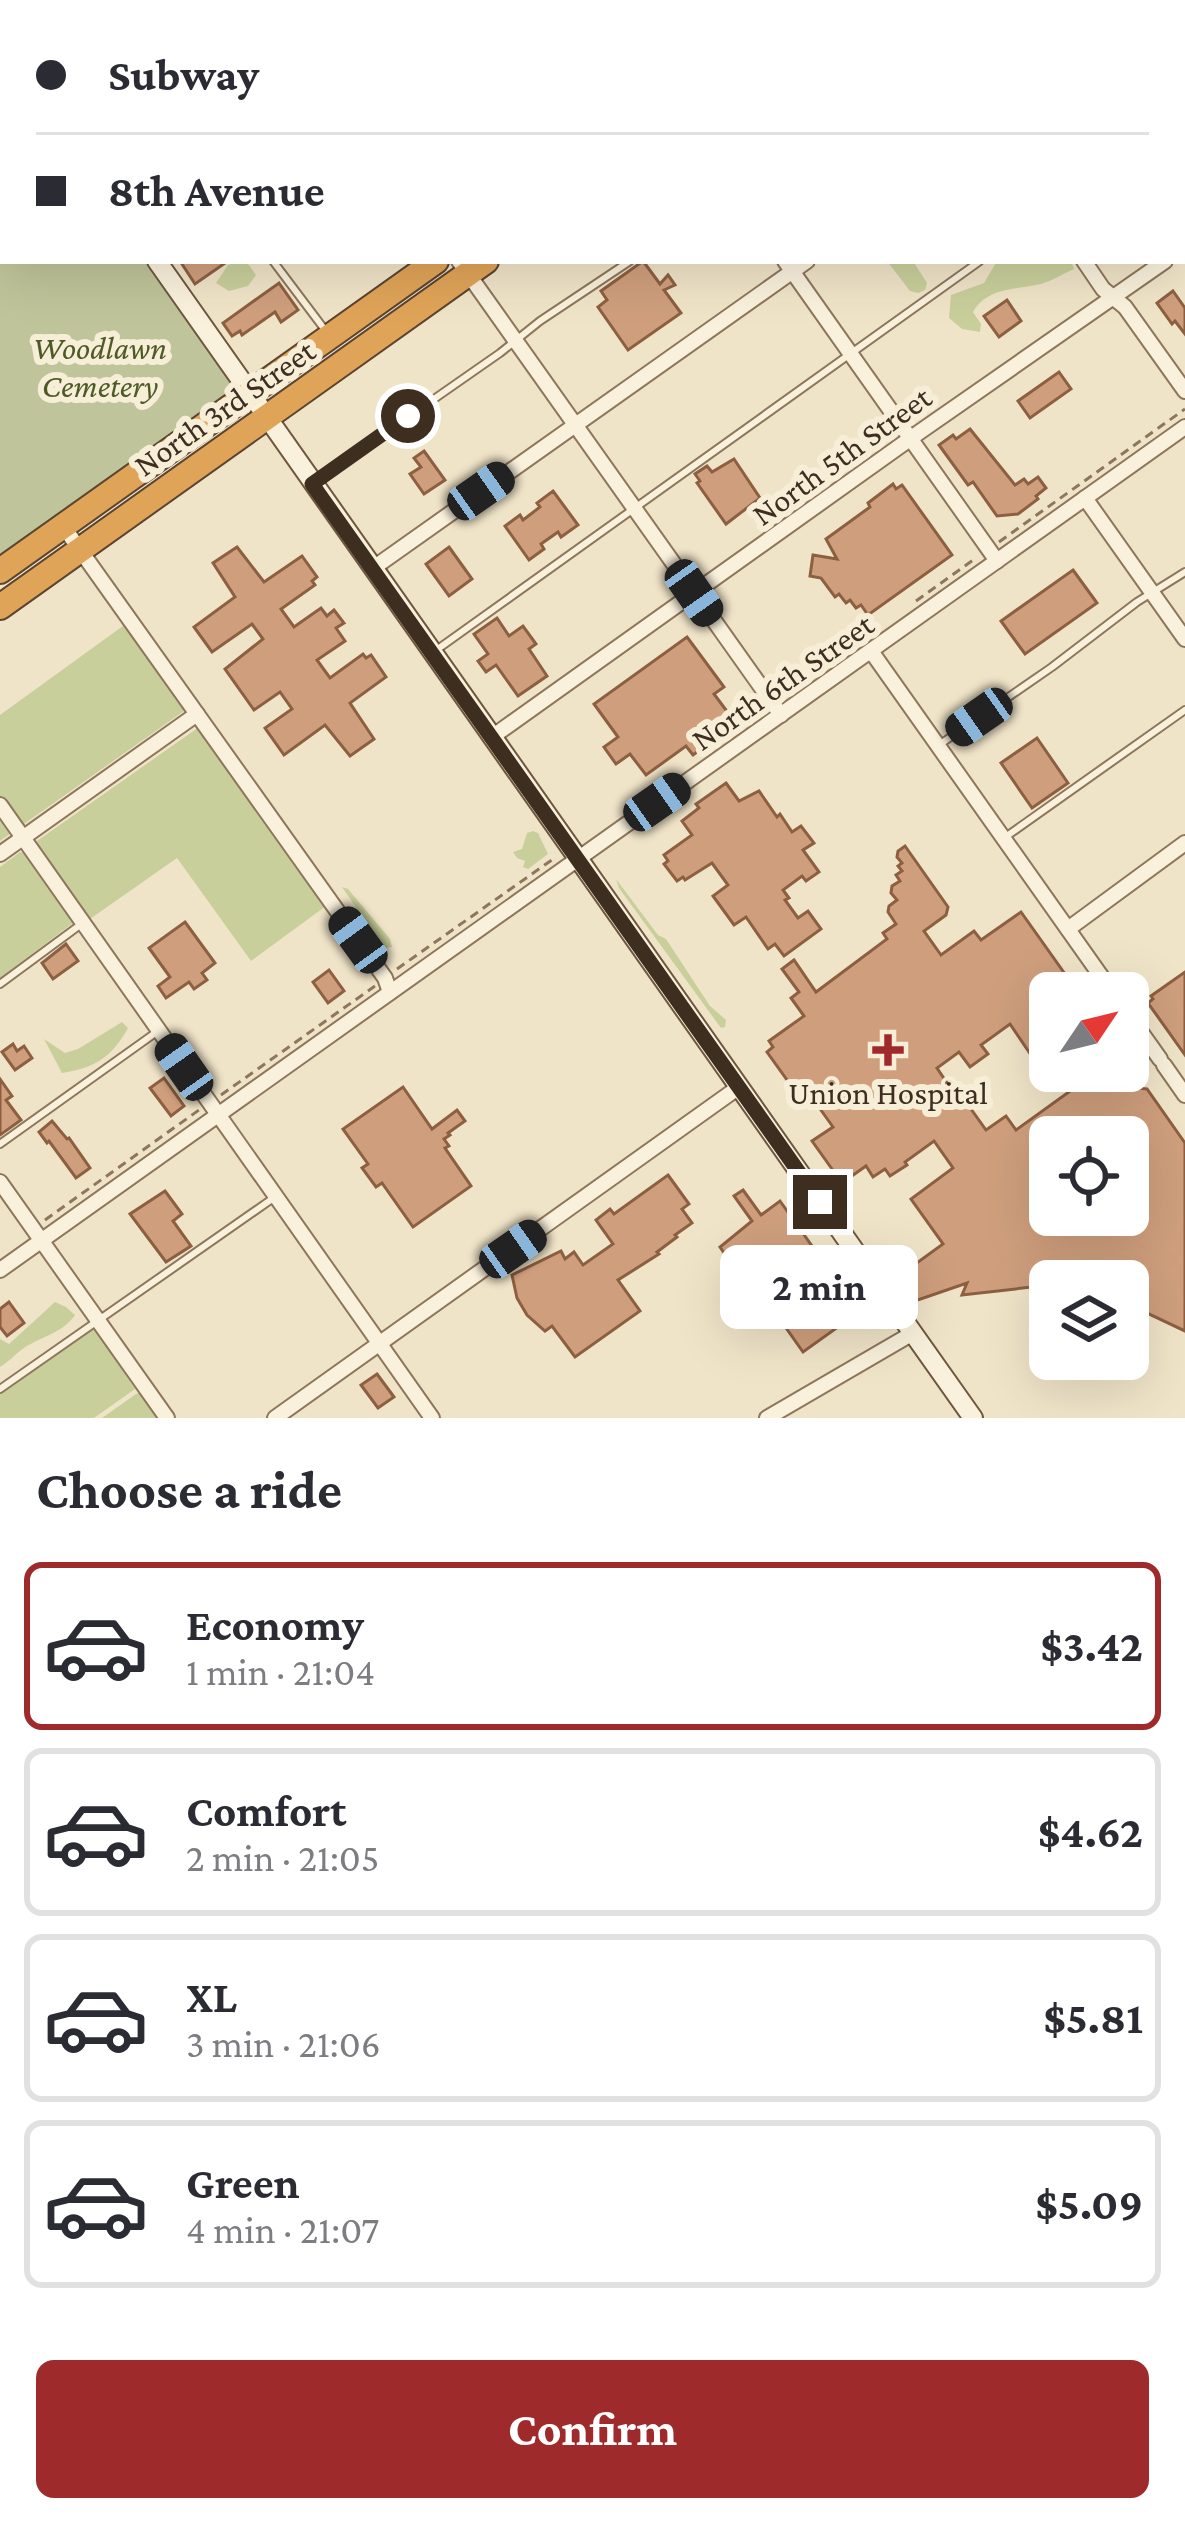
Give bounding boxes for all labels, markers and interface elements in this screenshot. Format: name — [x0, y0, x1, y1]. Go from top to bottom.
text: Subway — [108, 50, 259, 100]
text: 8th Avenue — [108, 166, 325, 216]
park label: Woodlawn Cemetery — [33, 329, 167, 404]
street label: North 3rd Street — [127, 331, 323, 483]
street label: North 5th Street — [745, 378, 939, 533]
route start — [381, 389, 435, 443]
car — [441, 456, 521, 526]
car — [659, 553, 729, 633]
street label: North 6th Street — [684, 605, 881, 758]
car — [939, 682, 1019, 752]
car — [617, 767, 697, 837]
car — [322, 900, 394, 980]
north arrow — [1029, 972, 1149, 1092]
map controls — [1029, 972, 1149, 1380]
car — [149, 1027, 219, 1107]
marker: Union Hospital — [872, 1034, 904, 1066]
place label: Union Hospital — [788, 1074, 988, 1111]
button: locate — [1029, 1116, 1149, 1236]
route end — [793, 1175, 847, 1229]
car — [473, 1214, 553, 1284]
callout: 2 min — [721, 1244, 919, 1328]
button: layers — [1029, 1260, 1149, 1380]
text: 2 min — [772, 1265, 866, 1308]
text: Choose a ride — [36, 1460, 342, 1520]
icon: car — [42, 1592, 150, 1700]
text: Economy — [186, 1600, 364, 1650]
text: $3.42 — [1040, 1621, 1143, 1671]
text: 1 min · 21:04 — [186, 1650, 375, 1693]
icon: car — [42, 1778, 150, 1886]
text: Comfort — [186, 1786, 347, 1836]
text: $4.62 — [1038, 1807, 1143, 1857]
text: 2 min · 21:05 — [186, 1836, 379, 1879]
icon: car — [42, 1964, 150, 2072]
text: XL — [186, 1972, 237, 2022]
text: $5.81 — [1043, 1993, 1143, 2043]
text: 3 min · 21:06 — [186, 2022, 381, 2065]
icon: car — [42, 2150, 150, 2258]
text: Green — [186, 2158, 300, 2208]
text: $5.09 — [1035, 2179, 1143, 2229]
text: 4 min · 21:07 — [186, 2208, 379, 2251]
button: Confirm — [36, 2360, 1149, 2498]

